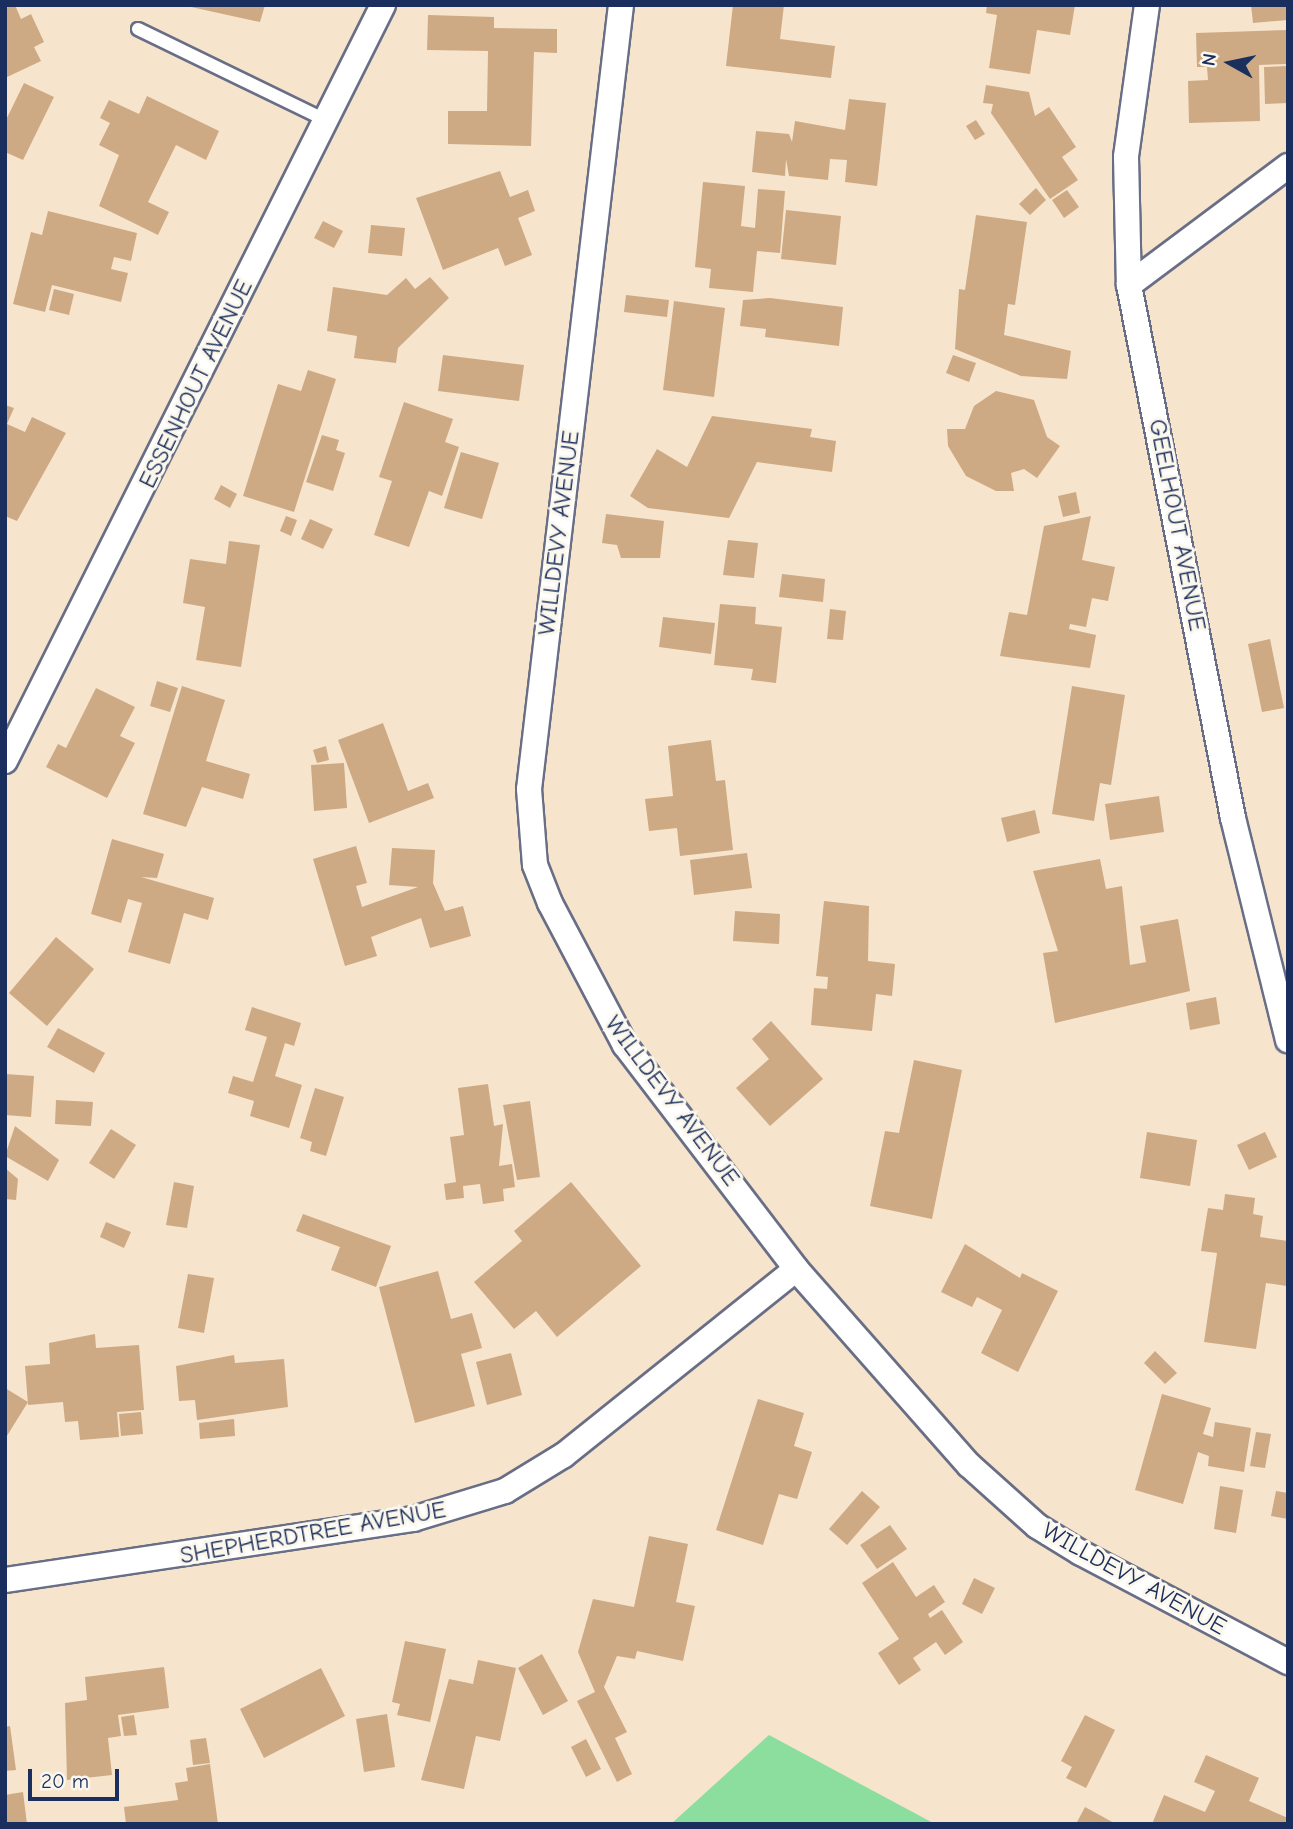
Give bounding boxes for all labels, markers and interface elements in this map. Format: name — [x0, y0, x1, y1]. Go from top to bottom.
north arrow — [1195, 28, 1265, 98]
text: N — [1197, 52, 1221, 68]
street label: ESSENHOUT AVENUE — [133, 275, 259, 493]
street label: GEELHOUT AVENUE — [1142, 417, 1212, 633]
street label: WILLDEVY AVENUE — [532, 429, 586, 637]
street label: WILLDEVY AVENUE — [599, 1010, 745, 1192]
street label: SHEPHERDTREE AVENUE — [178, 1495, 448, 1571]
street label: WILLDEVY AVENUE — [1037, 1516, 1231, 1642]
scale bar — [32, 1756, 122, 1800]
text: 20 m — [41, 1769, 89, 1793]

